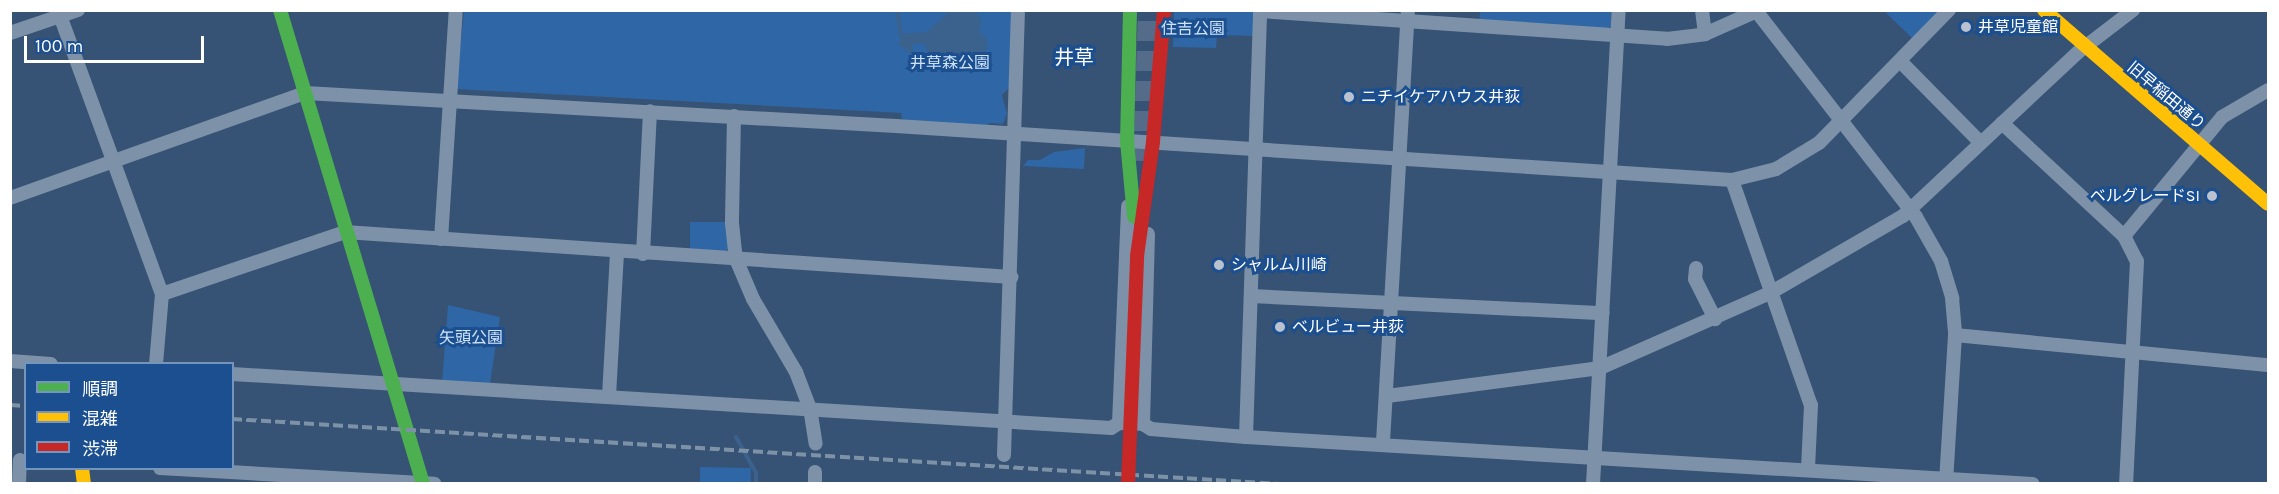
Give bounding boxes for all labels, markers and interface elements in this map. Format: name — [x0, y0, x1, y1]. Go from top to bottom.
place label: 井草児童館 — [1978, 17, 2058, 37]
park label: 住吉公園 — [1161, 19, 1225, 39]
marker: 井草児童館 — [1959, 20, 1973, 34]
scale bar — [27, 24, 207, 62]
text: 100 m — [35, 35, 83, 57]
district label: 井草 — [1054, 45, 1094, 69]
park label: 井草森公園 — [910, 53, 990, 73]
street label: 旧早稲田通り — [2123, 58, 2209, 134]
place label: ニチイケアハウス井荻 — [1361, 87, 1521, 107]
marker: ニチイケアハウス井荻 — [1342, 90, 1356, 104]
place label: ベルグレードSI — [2090, 186, 2200, 206]
marker: ベルグレードSI — [2205, 189, 2219, 203]
place label: シャルム川崎 — [1231, 255, 1327, 275]
marker: シャルム川崎 — [1212, 258, 1226, 272]
place label: ベルビュー井荻 — [1292, 317, 1404, 337]
marker: ベルビュー井荻 — [1273, 320, 1287, 334]
park label: 矢頭公園 — [439, 328, 503, 348]
legend — [24, 362, 234, 470]
text: 順調 — [82, 378, 118, 400]
text: 混雑 — [82, 408, 118, 430]
text: 渋滞 — [82, 438, 118, 460]

